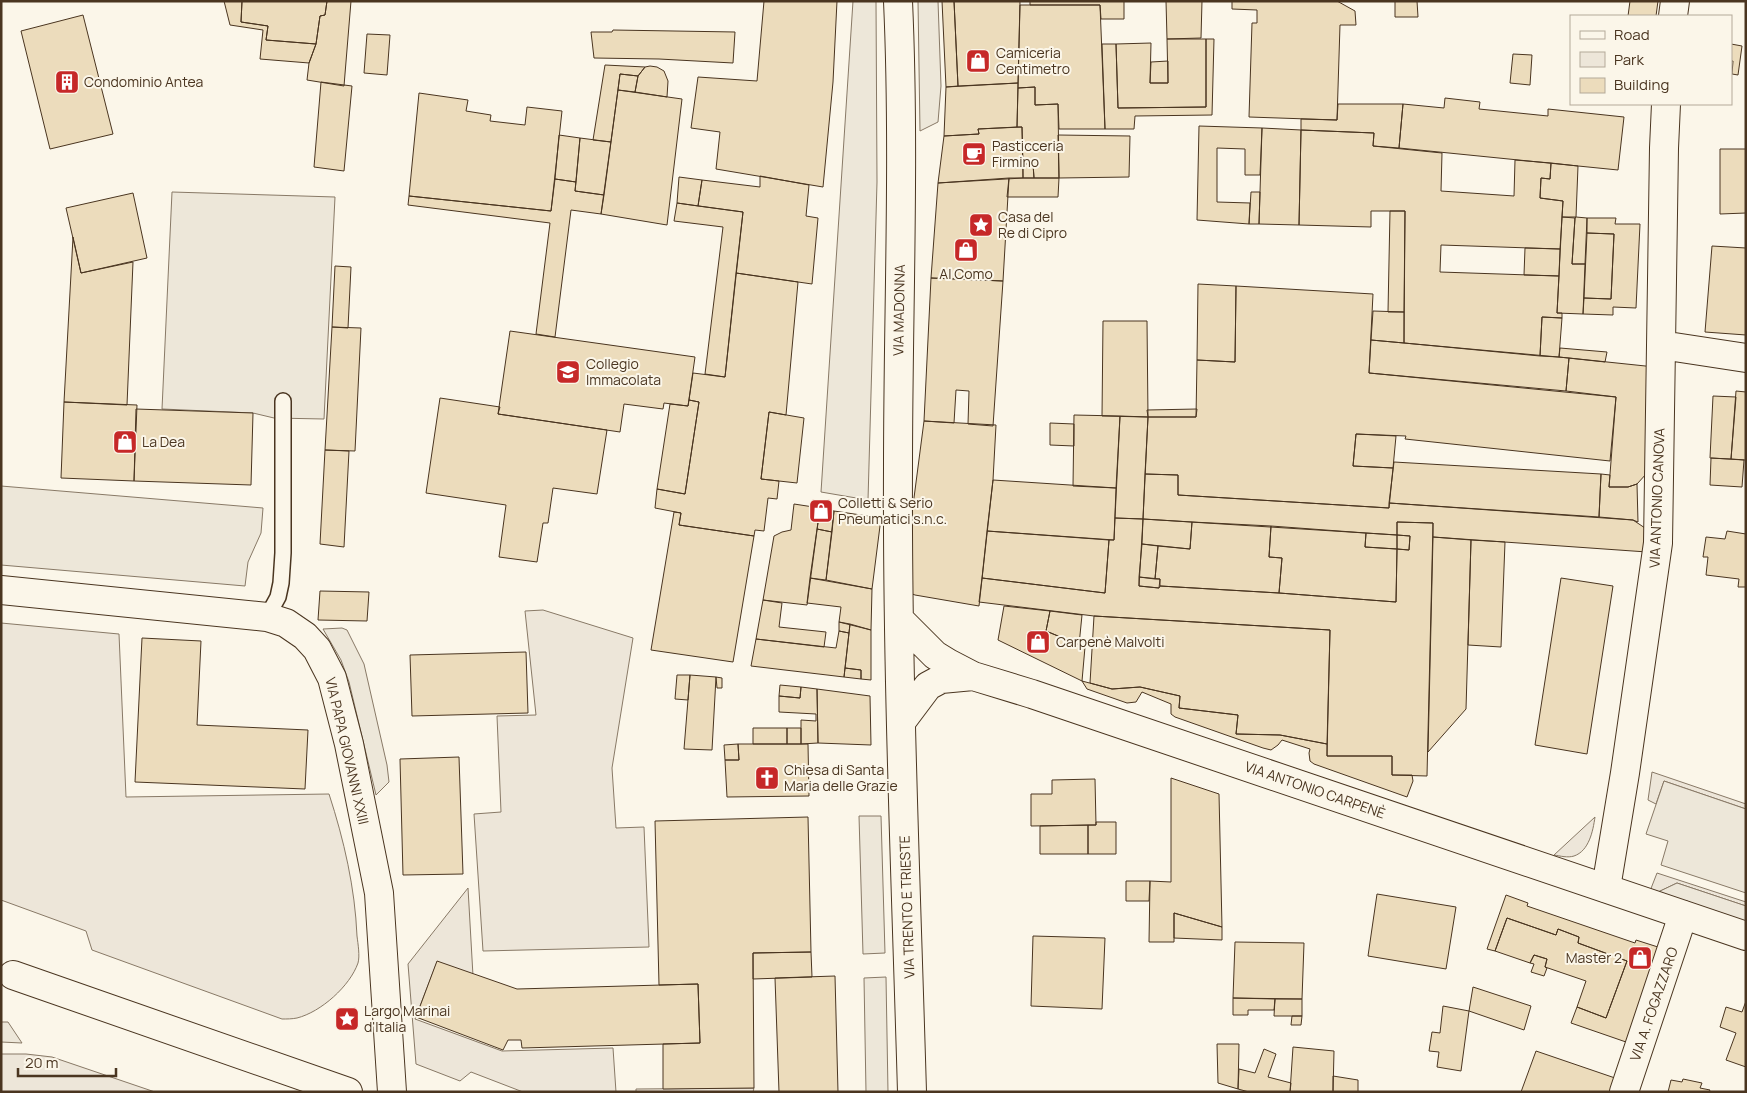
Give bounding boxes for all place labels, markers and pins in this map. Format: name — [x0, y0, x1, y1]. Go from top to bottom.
place label: Camiceria Centimetro — [996, 43, 1070, 78]
shop icon: Camiceria Centimetro — [965, 48, 991, 74]
building icon: Condominio Antea — [54, 69, 80, 95]
place label: Condominio Antea — [84, 72, 203, 91]
place label: Pasticceria Firmino — [992, 136, 1064, 171]
cafe icon: Pasticceria Firmino — [961, 141, 987, 167]
place label: Casa del Re di Cipro — [998, 207, 1067, 242]
place icon: Casa del Re di Cipro — [968, 212, 994, 238]
shop icon: Al Como — [953, 237, 979, 263]
place label: Al Como — [939, 264, 993, 283]
place label: Collegio Immacolata — [586, 354, 661, 389]
school or university icon: Collegio Immacolata — [555, 359, 581, 385]
shop icon: La Dea — [112, 429, 138, 455]
place label: La Dea — [142, 432, 185, 451]
place label: Colletti & Serio Pneumatici s.n.c. — [838, 493, 947, 528]
shop icon: Colletti & Serio Pneumatici s.n.c. — [808, 498, 834, 524]
shop icon: Carpenè Malvolti — [1025, 629, 1051, 655]
place label: Carpenè Malvolti — [1056, 632, 1164, 651]
place label: Chiesa di Santa Maria delle Grazie — [784, 760, 898, 795]
church icon: Chiesa di Santa Maria delle Grazie — [754, 765, 780, 791]
shop icon: Master 2 — [1627, 945, 1653, 971]
place label: Master 2 — [1566, 948, 1622, 967]
place label: Largo Marinai d'Italia — [364, 1001, 450, 1036]
place icon: Largo Marinai d'Italia — [334, 1006, 360, 1032]

